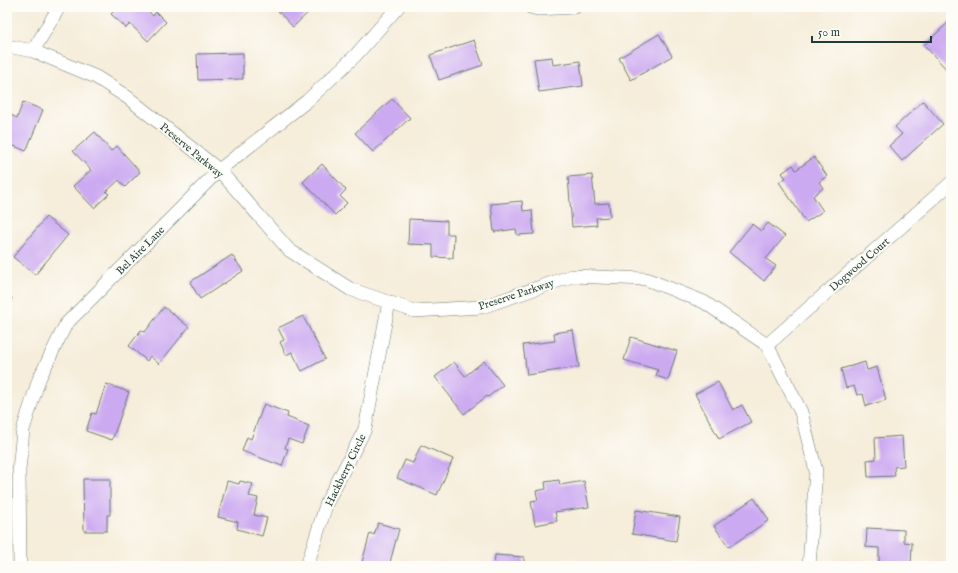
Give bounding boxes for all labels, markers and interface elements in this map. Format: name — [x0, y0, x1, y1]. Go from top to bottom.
scale bar — [812, 18, 931, 44]
text: 50 m — [818, 25, 840, 40]
street label: Preserve Parkway — [157, 120, 226, 182]
street label: Bel Aire Lane — [113, 223, 168, 278]
street label: Dogwood Court — [827, 235, 893, 295]
street label: Preserve Parkway — [477, 276, 557, 314]
street label: Hackberry Circle — [322, 432, 370, 509]

